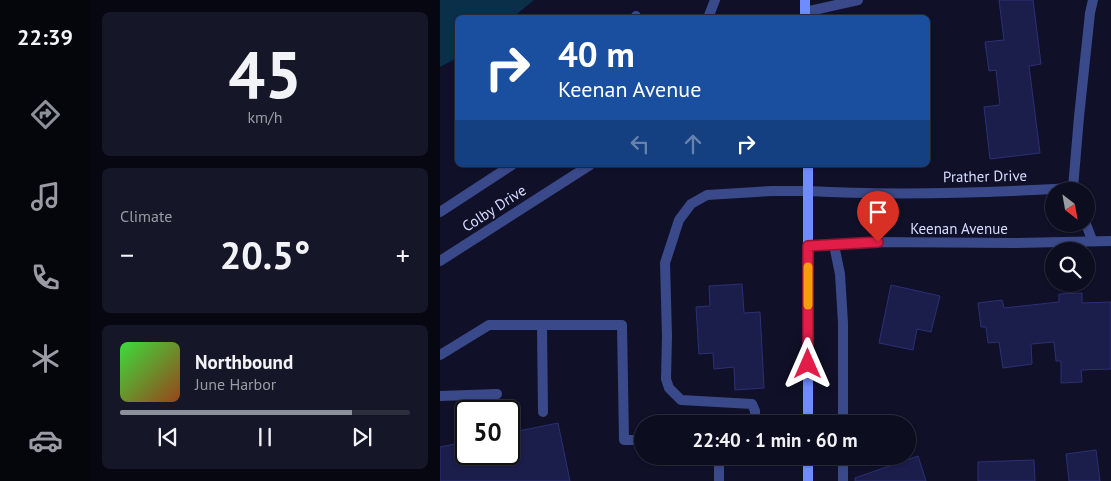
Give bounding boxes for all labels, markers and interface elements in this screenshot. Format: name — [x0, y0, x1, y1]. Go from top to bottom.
text: 22:39 — [17, 23, 73, 51]
text: 40 m — [558, 31, 635, 77]
text: 45 — [228, 32, 302, 116]
icon: right — [475, 35, 540, 100]
text: Keenan Avenue — [558, 75, 701, 103]
icon: directions — [28, 97, 63, 132]
text: km/h — [247, 107, 283, 127]
icon: left — [626, 130, 654, 158]
icon: ahead — [679, 130, 707, 158]
icon: right — [732, 130, 760, 158]
street label: Prather Drive — [943, 166, 1027, 186]
icon: music — [28, 179, 63, 214]
street label: Colby Drive — [458, 180, 530, 236]
north arrow — [1045, 182, 1095, 232]
map controls — [1045, 182, 1095, 292]
pin — [857, 191, 899, 242]
icon: arrive — [864, 198, 892, 226]
text: Climate — [120, 206, 172, 226]
street label: Keenan Avenue — [910, 219, 1008, 238]
text: 20.5° — [220, 230, 310, 279]
text: − — [120, 236, 134, 273]
text: + — [396, 236, 410, 273]
button: search — [1045, 242, 1095, 292]
icon: phone — [28, 260, 63, 295]
position arrow — [781, 337, 833, 389]
icon: climate — [28, 341, 63, 376]
text: Northbound — [195, 350, 293, 374]
text: June Harbor — [195, 374, 276, 394]
speed limit sign: 50 — [455, 400, 520, 465]
icon: car — [28, 423, 63, 458]
icon: previous — [154, 423, 182, 451]
icon: pause — [251, 423, 279, 451]
icon: next — [348, 423, 376, 451]
text: 22:40 · 1 min · 60 m — [692, 428, 858, 452]

